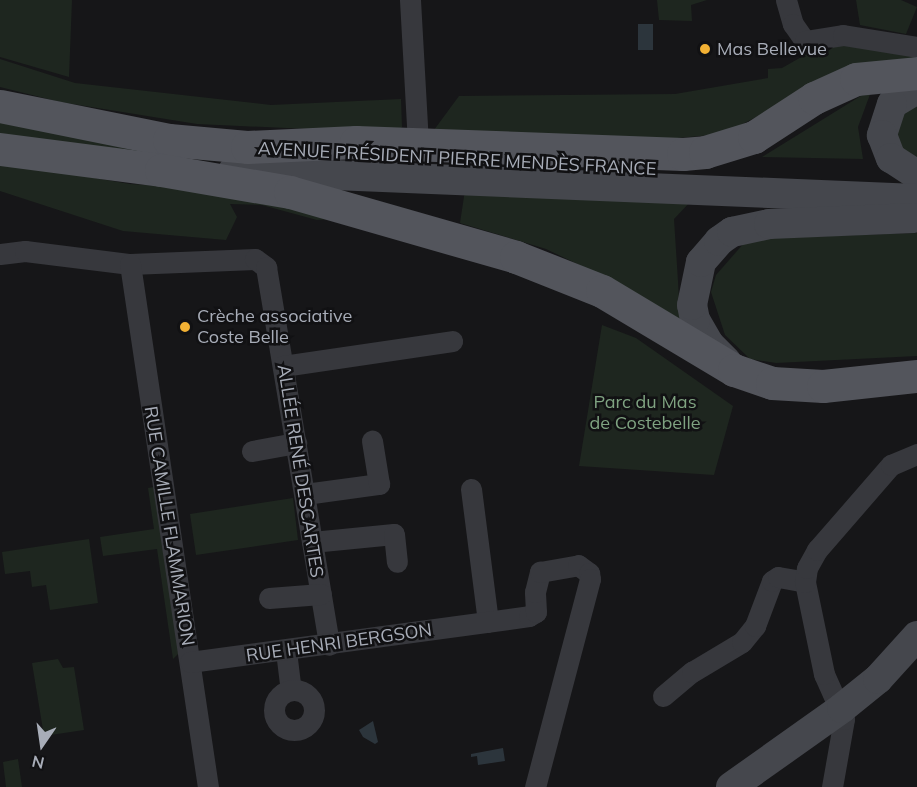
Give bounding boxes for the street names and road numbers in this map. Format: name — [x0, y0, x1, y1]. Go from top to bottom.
street label: AVENUE PRÉSIDENT PIERRE MENDÈS FRANCE — [257, 138, 657, 180]
street label: ALLÉE RENÉ DESCARTES — [272, 363, 328, 579]
street label: RUE CAMILLE FLAMMARION — [139, 405, 199, 647]
street label: RUE HENRI BERGSON — [245, 619, 433, 667]

